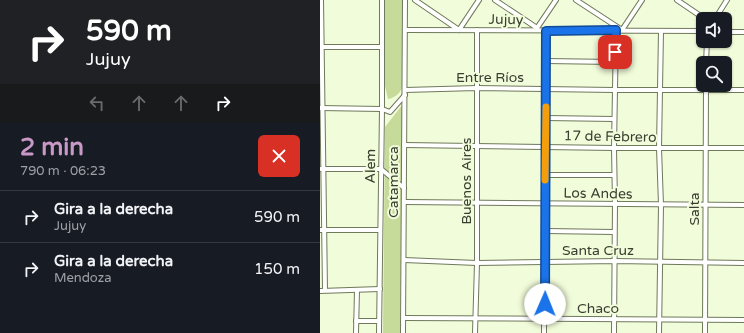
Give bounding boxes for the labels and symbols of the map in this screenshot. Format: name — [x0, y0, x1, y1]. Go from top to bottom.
street label: Jujuy — [489, 11, 524, 28]
pin — [598, 35, 632, 69]
street label: Entre Ríos — [456, 69, 524, 86]
street label: 17 de Febrero — [563, 127, 657, 146]
street label: Buenos Aires — [458, 137, 475, 225]
street label: Catamarca — [385, 146, 402, 218]
street label: Alem — [362, 149, 379, 183]
street label: Los Andes — [563, 184, 633, 203]
street label: Salta — [686, 192, 703, 226]
street label: Santa Cruz — [562, 242, 634, 259]
position arrow — [524, 283, 566, 325]
street label: Chaco — [577, 300, 619, 317]

